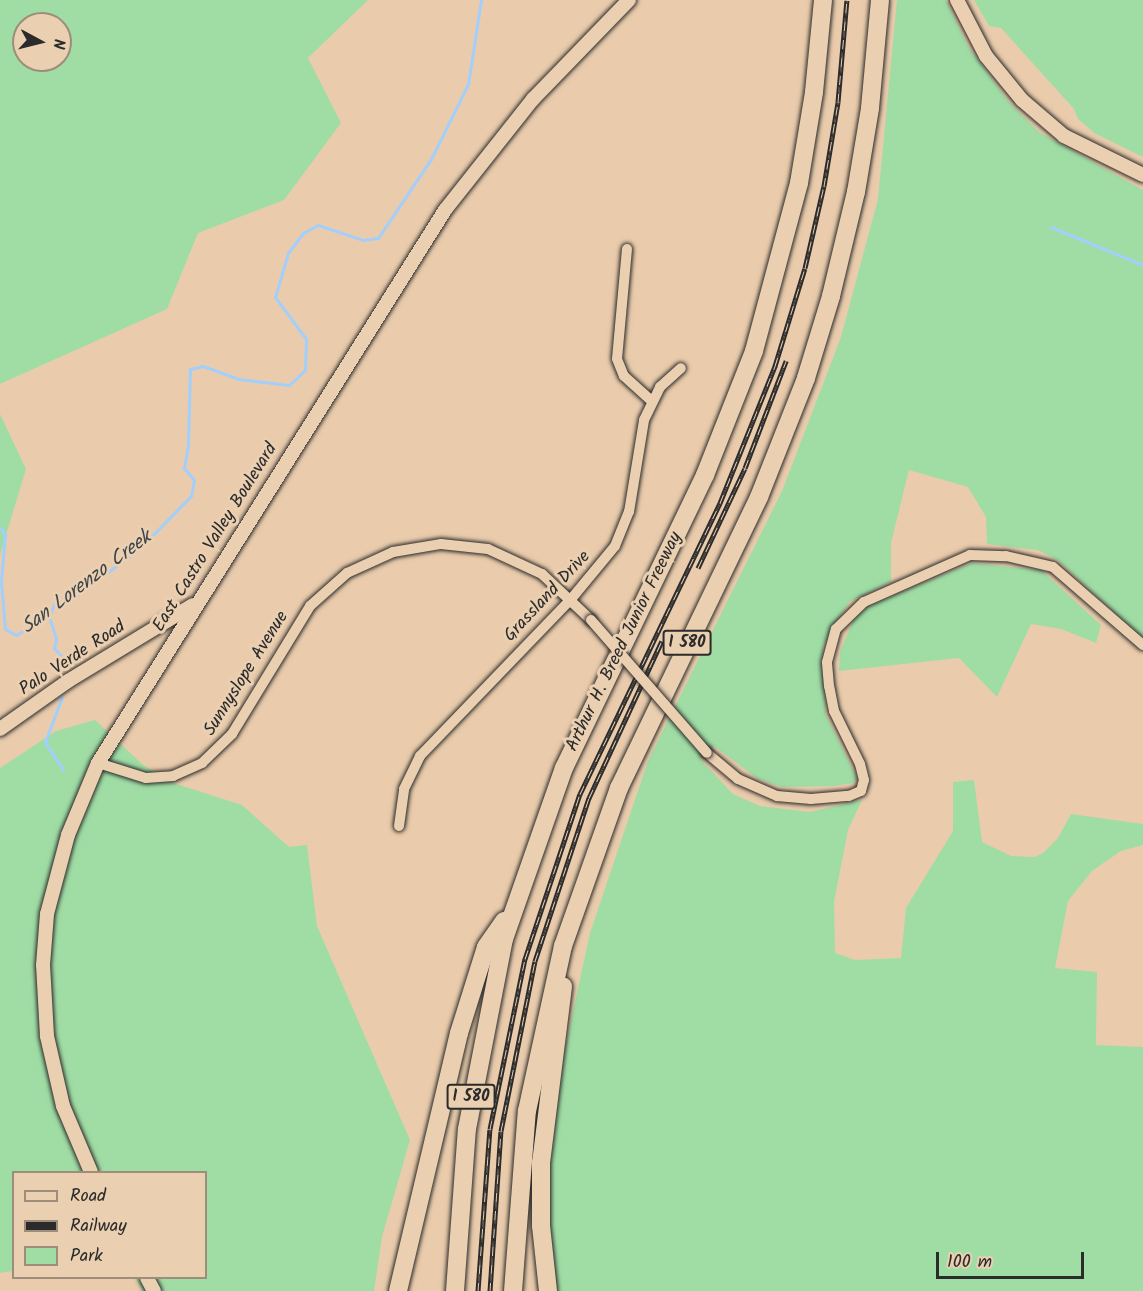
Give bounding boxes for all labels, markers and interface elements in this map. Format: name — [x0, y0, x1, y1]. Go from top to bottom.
north arrow — [12, 12, 72, 72]
text: N — [45, 37, 71, 51]
street label: East Castro Valley Boulevard — [149, 440, 283, 636]
water label: San Lorenzo Creek — [17, 526, 157, 640]
street label: Arthur H. Breed Junior Freeway — [562, 529, 688, 755]
street label: Grassland Drive — [500, 547, 596, 647]
street label: Sunnyslope Avenue — [200, 608, 294, 740]
street label: Palo Verde Road — [16, 617, 130, 701]
road number: I 580 — [662, 630, 712, 656]
road number: I 580 — [446, 1084, 496, 1110]
legend — [12, 1171, 207, 1279]
text: Road — [70, 1182, 106, 1211]
text: Railway — [70, 1212, 127, 1241]
scale bar — [939, 1240, 1088, 1278]
text: Park — [70, 1242, 103, 1271]
text: 100 m — [947, 1248, 992, 1277]

